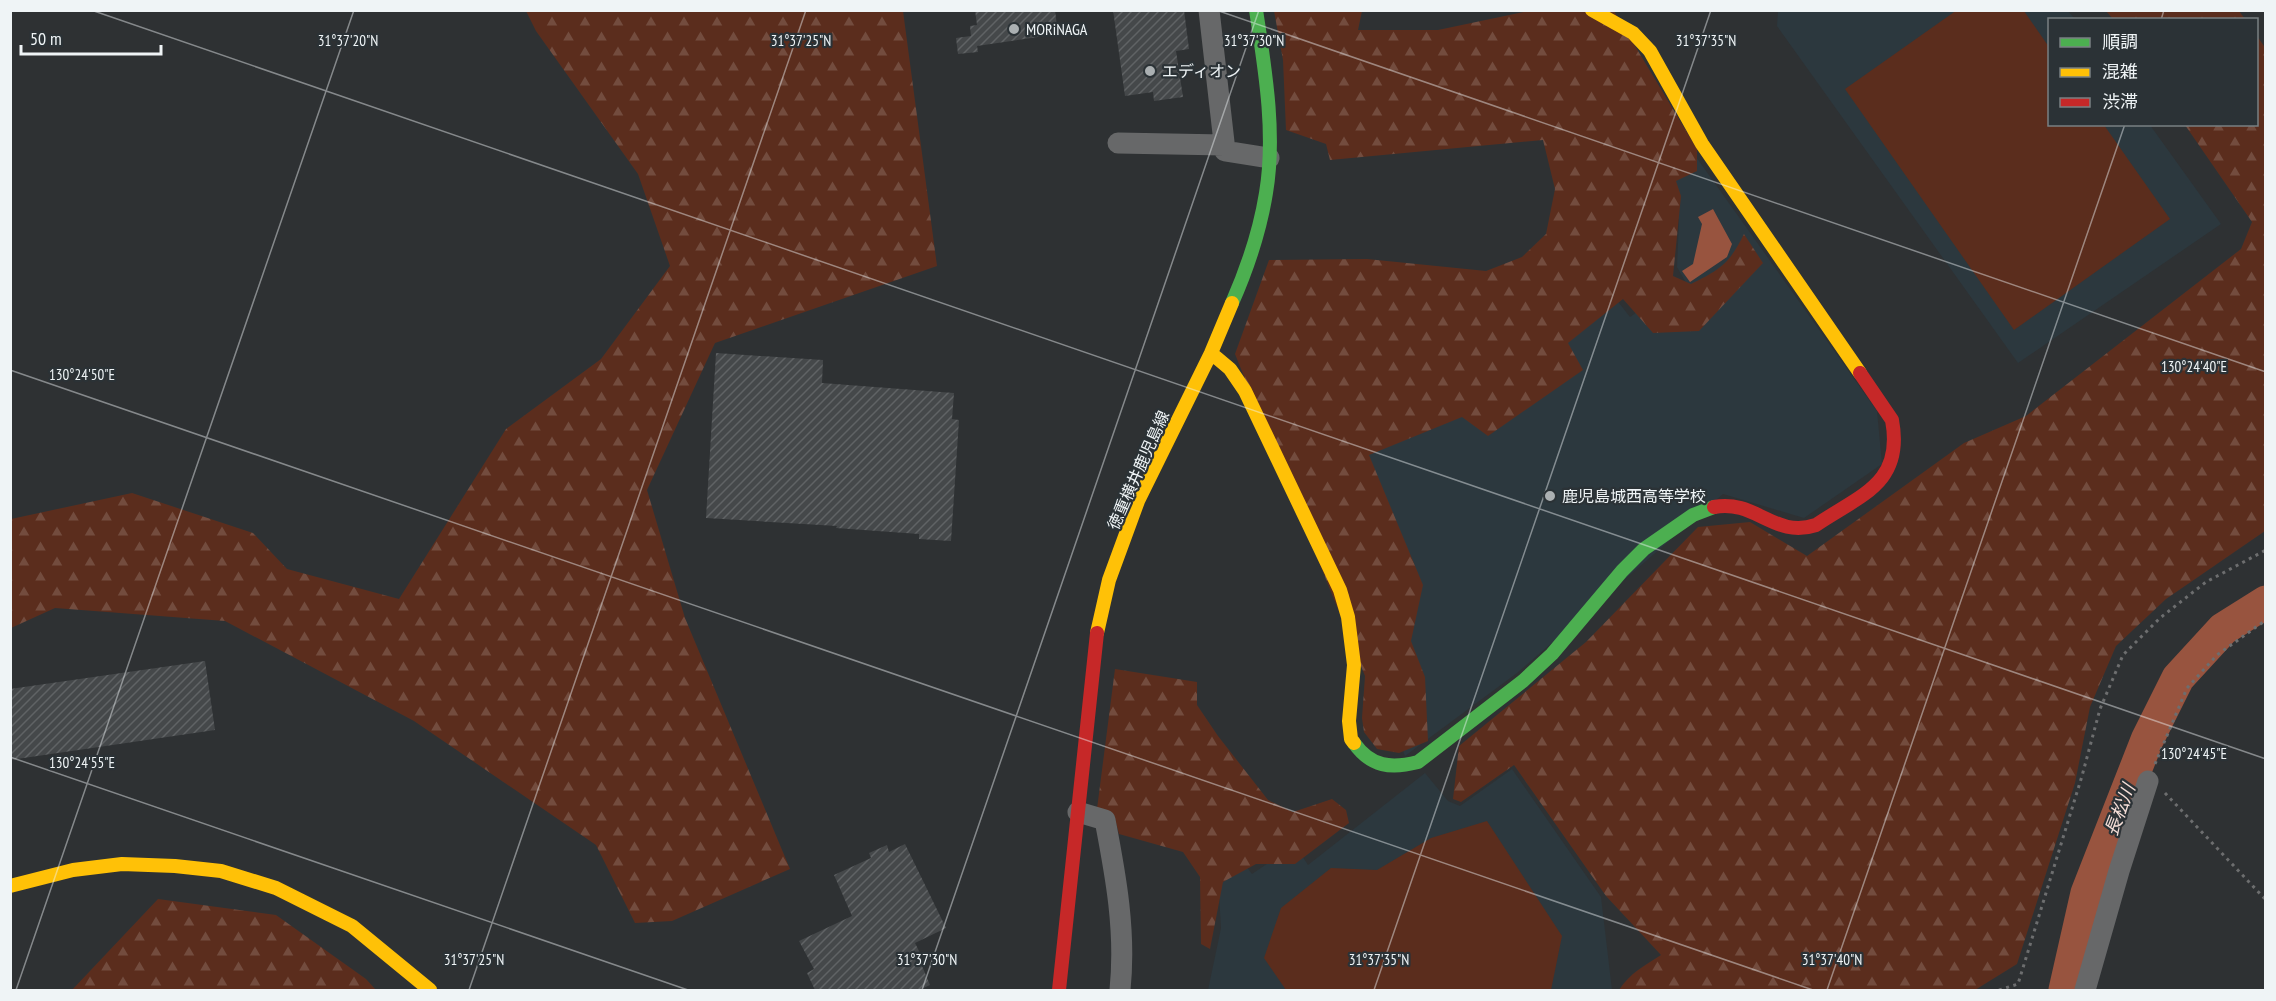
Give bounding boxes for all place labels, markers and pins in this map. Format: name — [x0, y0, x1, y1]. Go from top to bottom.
place label: MORiNAGA — [1026, 19, 1088, 39]
marker: MORiNAGA — [1007, 22, 1021, 36]
place label: エディオン — [1162, 61, 1241, 81]
marker: エディオン — [1143, 64, 1157, 78]
place label: 鹿児島城西高等学校 — [1562, 486, 1706, 506]
marker: 鹿児島城西高等学校 — [1543, 489, 1557, 503]

